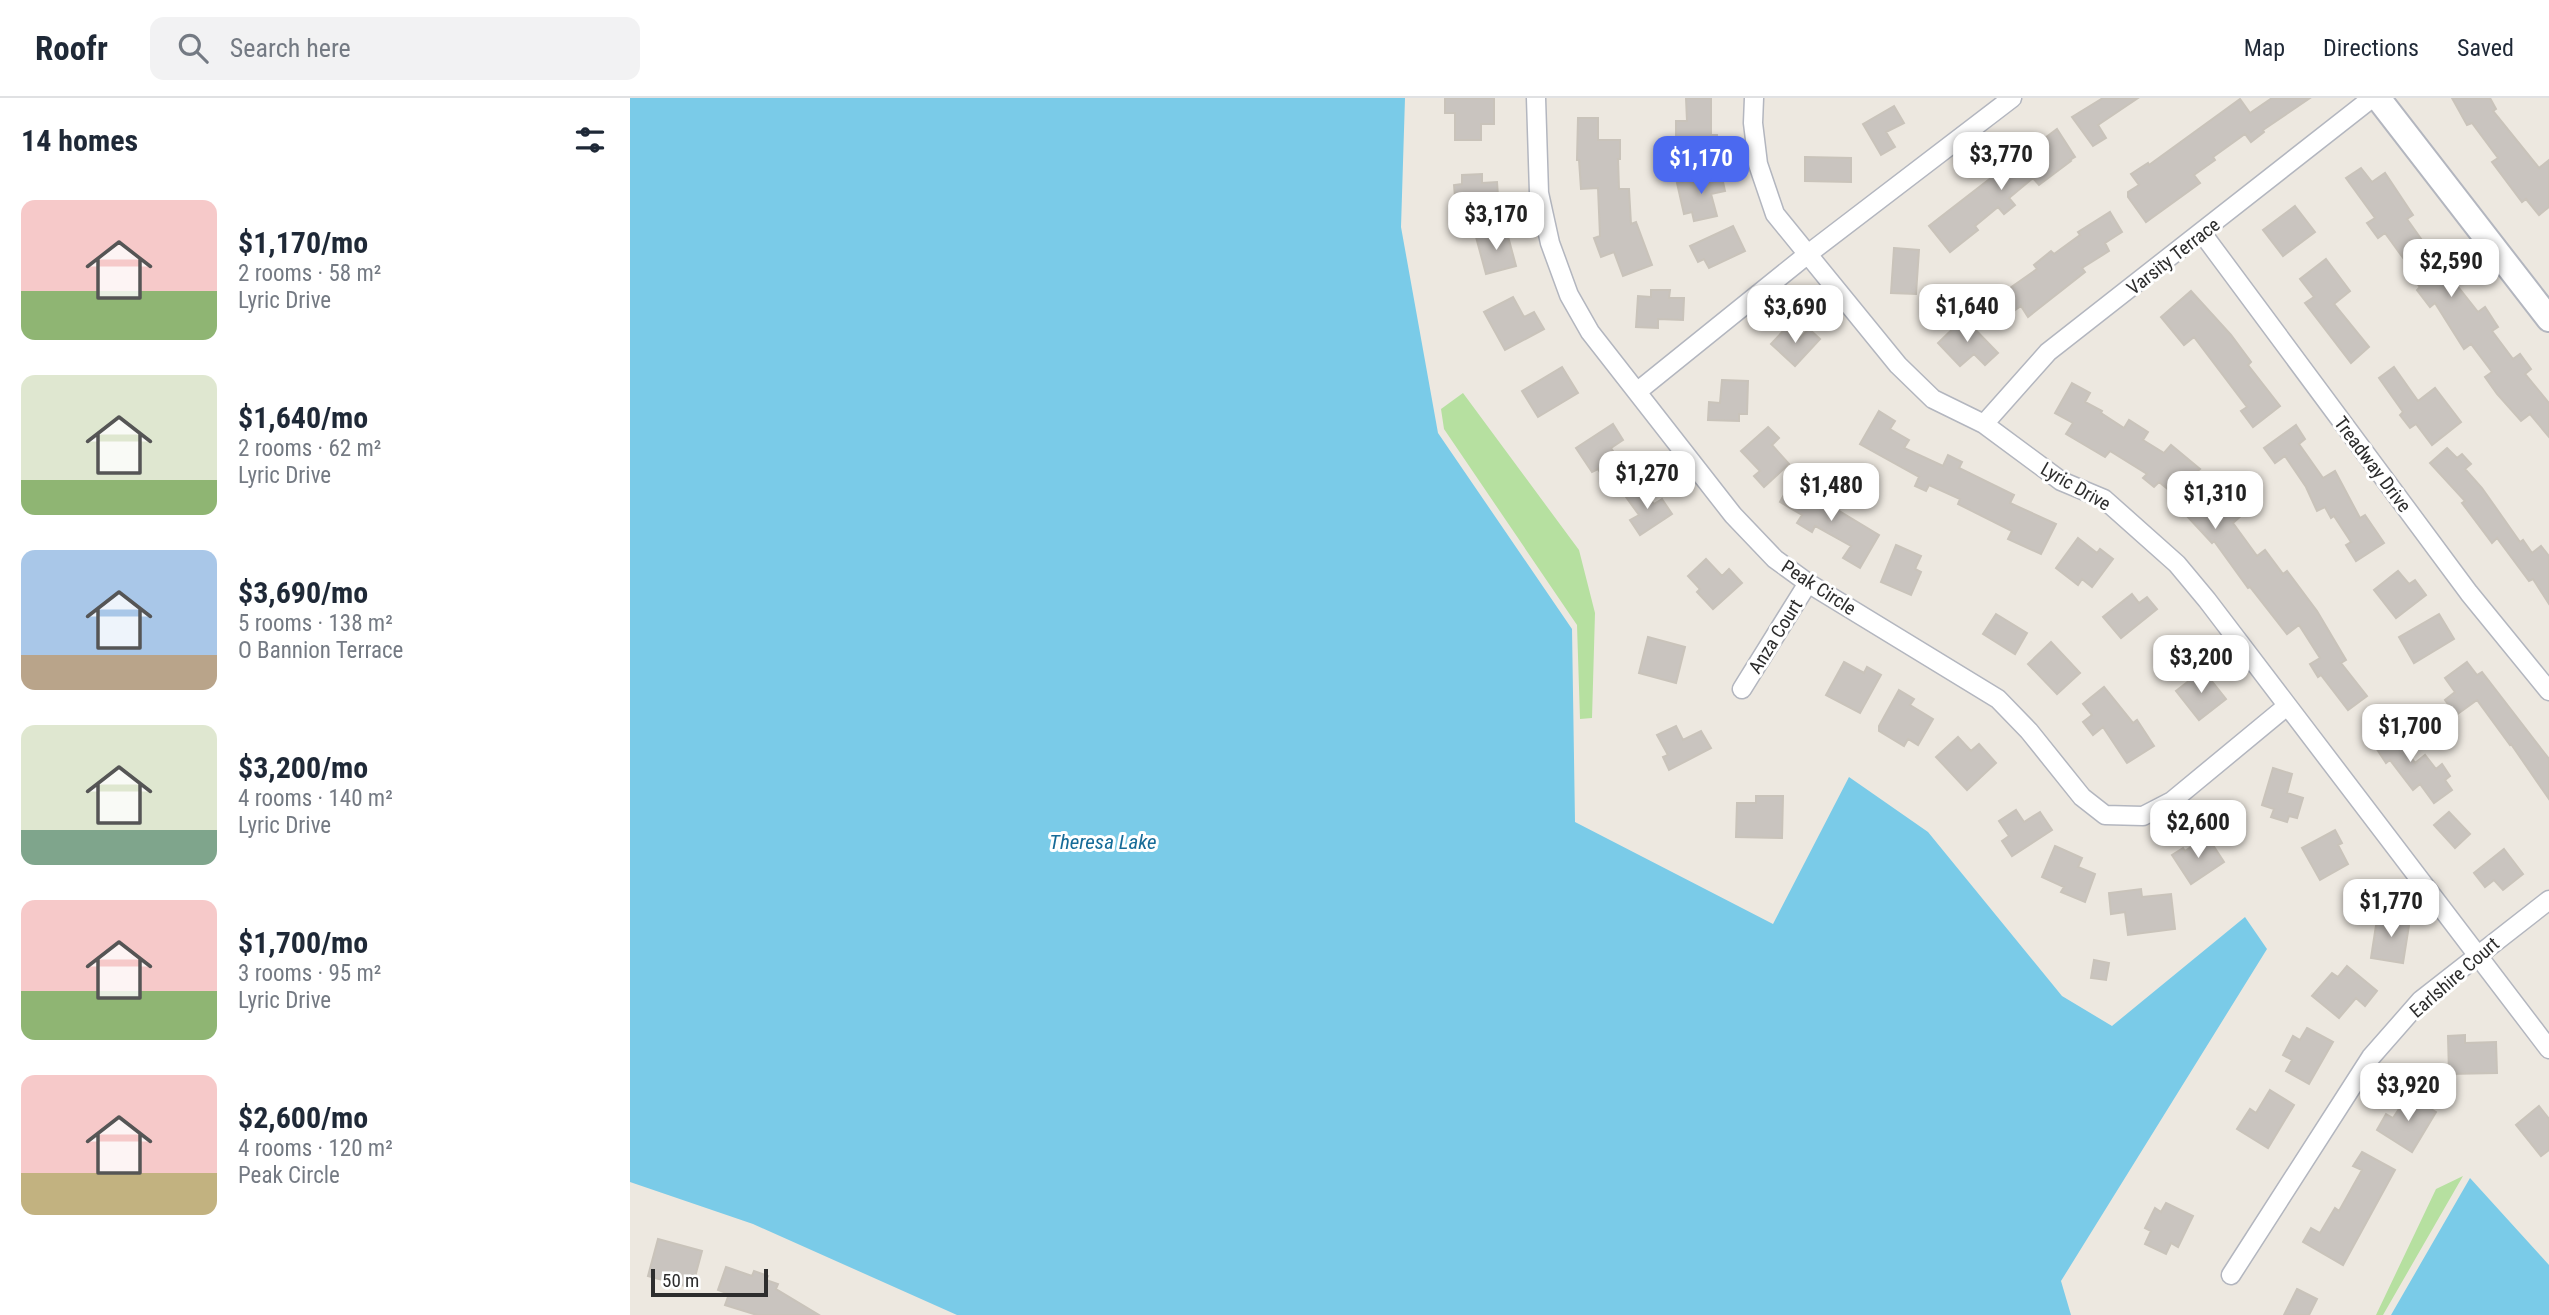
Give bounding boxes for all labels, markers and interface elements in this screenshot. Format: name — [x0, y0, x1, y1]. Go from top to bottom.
search box — [150, 17, 640, 80]
text: Roofr — [35, 29, 108, 68]
icon: search — [174, 29, 212, 67]
text: Search here — [230, 33, 351, 63]
text: Map — [2244, 34, 2285, 62]
text: Directions — [2323, 34, 2419, 62]
text: Saved — [2457, 34, 2514, 62]
icon: filters — [571, 121, 609, 159]
text: 14 homes — [21, 123, 138, 158]
pin: $3,770 — [1944, 132, 2058, 192]
pin: $1,170 — [1644, 136, 1758, 196]
text: $3,770 — [1969, 141, 2033, 168]
text: $1,170 — [1669, 145, 1733, 172]
pin: $3,170 — [1439, 192, 1553, 252]
text: $3,170 — [1464, 201, 1528, 228]
street label: Varsity Terrace — [2122, 213, 2224, 300]
text: $1,170/mo — [238, 225, 368, 260]
icon: home — [77, 228, 161, 312]
pin: $2,590 — [2394, 240, 2508, 299]
text: $2,590 — [2419, 248, 2483, 275]
text: 2 rooms · 58 m² — [238, 260, 381, 287]
pin: $1,640 — [1910, 285, 2024, 344]
pin: $3,690 — [1738, 286, 1852, 345]
text: Lyric Drive — [238, 287, 331, 314]
text: $1,640 — [1935, 293, 1999, 320]
text: $3,690 — [1763, 294, 1827, 321]
text: $1,640/mo — [238, 400, 368, 435]
icon: home — [77, 403, 161, 487]
street label: Treadway Drive — [2329, 412, 2416, 517]
text: 2 rooms · 62 m² — [238, 435, 381, 462]
pin: $1,270 — [1590, 452, 1704, 511]
street label: Lyric Drive — [2037, 457, 2115, 516]
text: $1,270 — [1615, 460, 1679, 487]
text: Lyric Drive — [238, 462, 331, 489]
pin: $1,480 — [1774, 464, 1888, 523]
text: $1,480 — [1799, 472, 1863, 499]
pin: $1,310 — [2158, 472, 2272, 531]
text: $1,310 — [2183, 480, 2247, 507]
street label: Peak Circle — [1777, 555, 1860, 620]
text: $3,690/mo — [238, 575, 368, 610]
icon: home — [77, 578, 161, 662]
street label: Anza Court — [1744, 595, 1807, 678]
text: 5 rooms · 138 m² — [238, 610, 393, 637]
pin: $3,200 — [2144, 636, 2258, 695]
text: O Bannion Terrace — [238, 637, 403, 664]
text: $3,200 — [2169, 644, 2233, 671]
pin: $1,700 — [2353, 704, 2467, 764]
text: $1,700 — [2378, 713, 2442, 740]
text: $3,200/mo — [238, 750, 368, 785]
icon: home — [77, 753, 161, 837]
text: 4 rooms · 140 m² — [238, 785, 393, 812]
pin: $2,600 — [2141, 800, 2255, 860]
text: $2,600 — [2166, 809, 2230, 836]
text: Lyric Drive — [238, 812, 331, 839]
water label: Theresa Lake — [1049, 830, 1157, 854]
pin: $1,770 — [2334, 880, 2448, 939]
text: $1,770 — [2359, 888, 2423, 915]
text: $1,700/mo — [238, 925, 368, 960]
icon: home — [77, 928, 161, 1012]
street label: Earlshire Court — [2405, 932, 2504, 1023]
text: 3 rooms · 95 m² — [238, 960, 381, 987]
text: Lyric Drive — [238, 987, 331, 1014]
pin: $3,920 — [2351, 1063, 2465, 1123]
text: $3,920 — [2376, 1072, 2440, 1099]
text: $2,600/mo — [238, 1100, 368, 1135]
icon: home — [77, 1103, 161, 1187]
text: 4 rooms · 120 m² — [238, 1135, 393, 1162]
text: Peak Circle — [238, 1162, 340, 1189]
scale bar — [651, 1266, 768, 1298]
text: 50 m — [662, 1269, 699, 1292]

